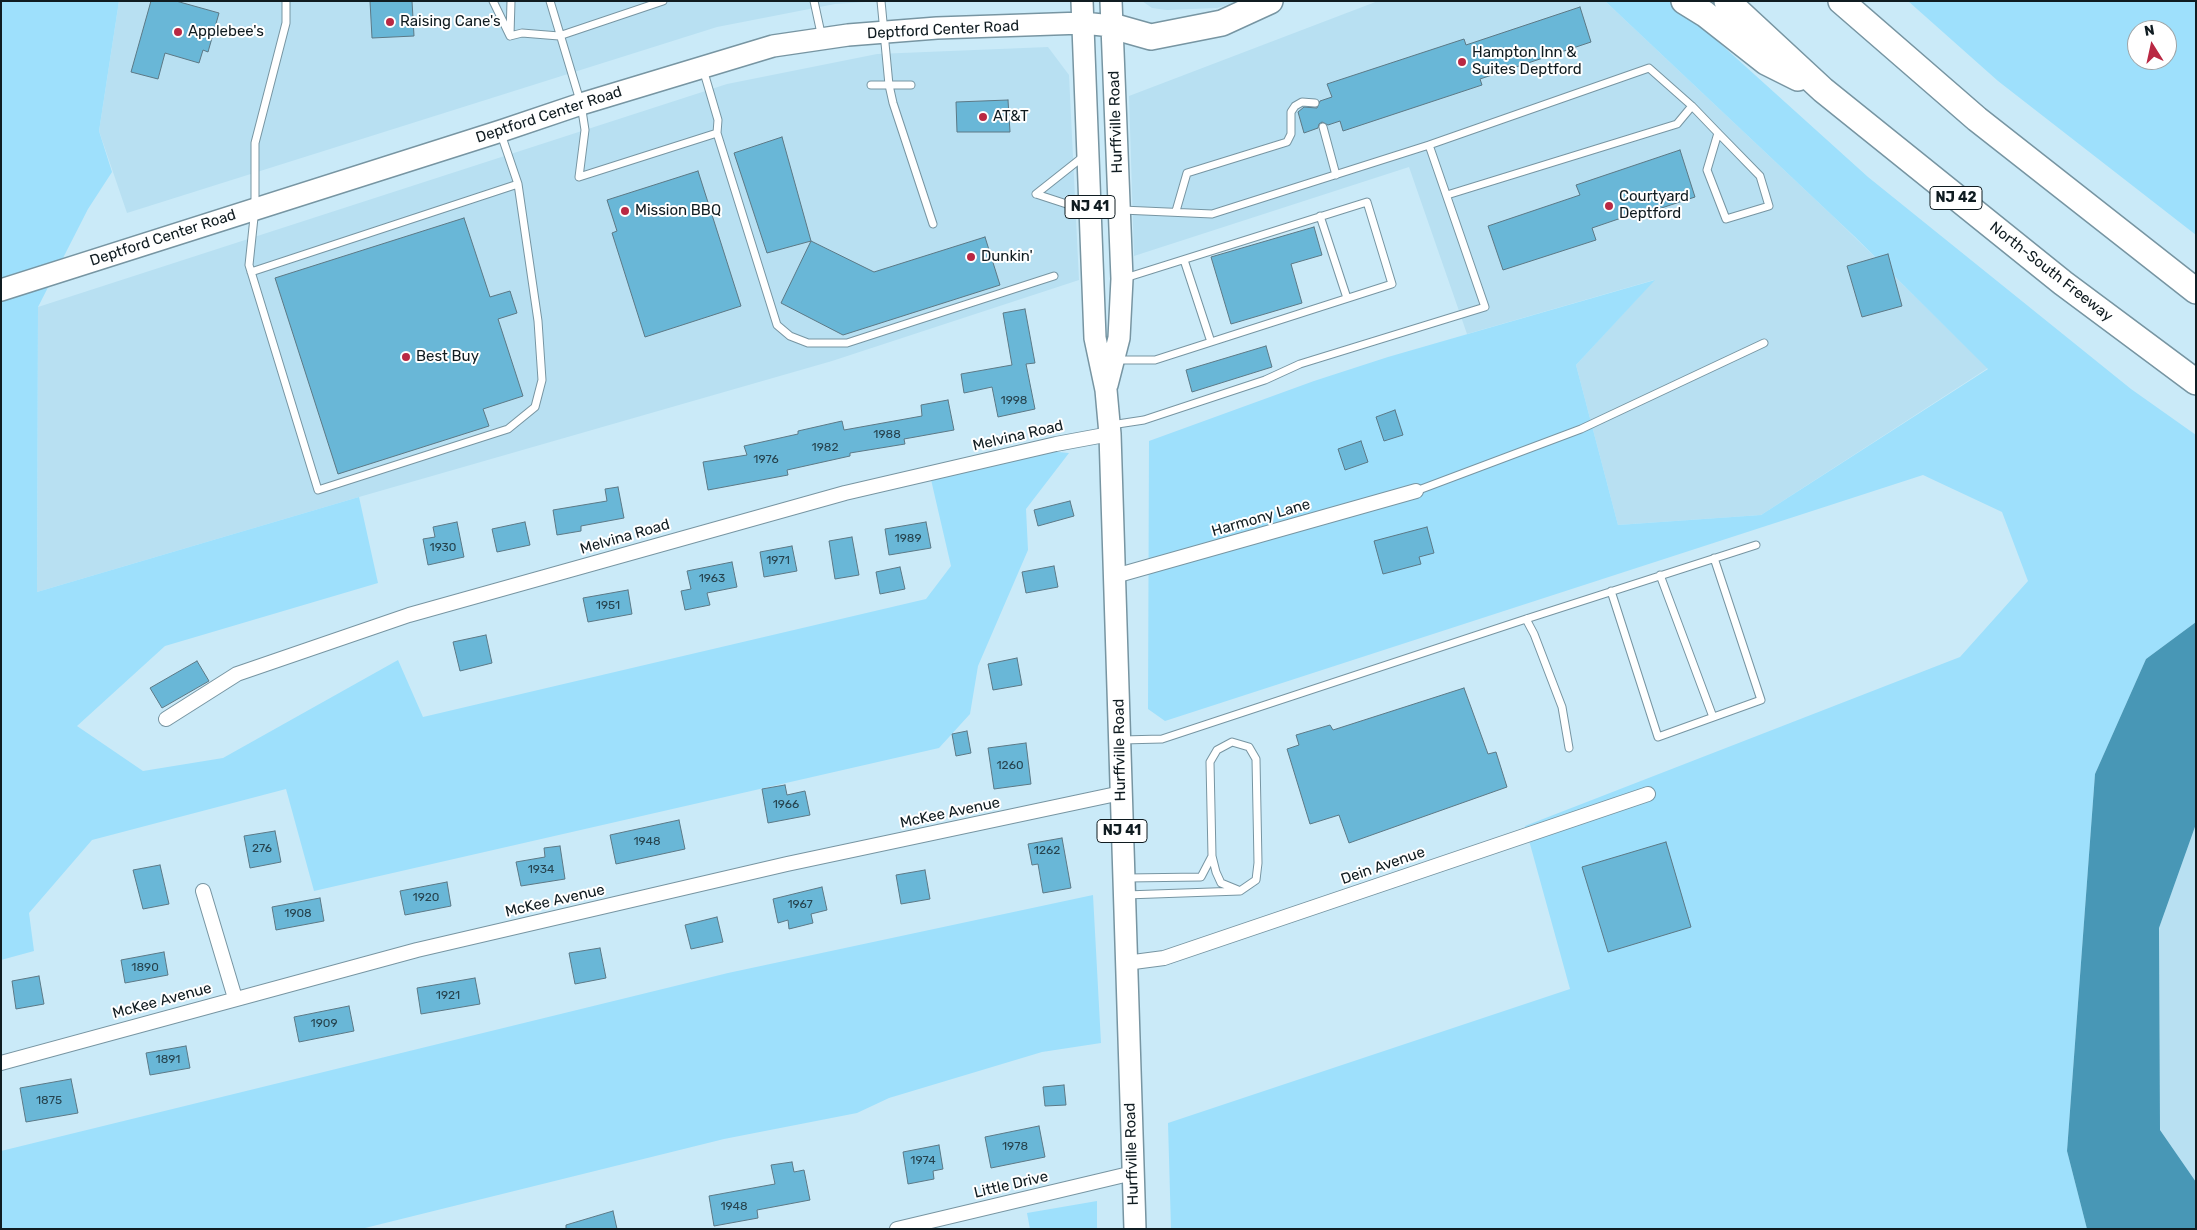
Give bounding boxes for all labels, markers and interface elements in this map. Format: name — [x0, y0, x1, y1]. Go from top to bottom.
place label: Raising Cane's — [400, 13, 501, 31]
marker: Raising Cane's — [384, 16, 396, 28]
street label: Deptford Center Road — [866, 17, 1020, 43]
north arrow — [2127, 20, 2177, 70]
text: N — [2143, 21, 2156, 40]
place label: Applebee's — [188, 23, 264, 41]
marker: Applebee's — [172, 26, 184, 38]
place label: Hampton Inn & Suites Deptford — [1472, 44, 1582, 79]
marker: Hampton Inn & Suites Deptford — [1456, 56, 1468, 68]
street label: Hurffville Road — [1105, 70, 1127, 174]
street label: Deptford Center Road — [474, 83, 624, 147]
place label: AT&T — [993, 108, 1029, 126]
marker: AT&T — [977, 111, 989, 123]
road number: NJ 42 — [1930, 187, 1982, 210]
place label: Courtyard Deptford — [1619, 188, 1689, 223]
road number: NJ 41 — [1065, 196, 1115, 218]
marker: Courtyard Deptford — [1603, 200, 1615, 212]
place label: Mission BBQ — [635, 202, 721, 220]
marker: Mission BBQ — [619, 205, 631, 217]
street label: Deptford Center Road — [88, 206, 238, 270]
street label: North-South Freeway — [1986, 218, 2116, 326]
place label: Dunkin' — [981, 248, 1033, 266]
marker: Dunkin' — [965, 251, 977, 263]
place label: Best Buy — [416, 348, 479, 366]
marker: Best Buy — [400, 351, 412, 363]
house number: 1998 — [1001, 394, 1027, 408]
street label: Melvina Road — [971, 417, 1065, 455]
house number: 1988 — [873, 428, 901, 442]
house number: 1982 — [812, 441, 838, 455]
house number: 1976 — [753, 453, 779, 467]
street label: Harmony Lane — [1210, 495, 1312, 541]
street label: Melvina Road — [578, 516, 672, 558]
house number: 1989 — [895, 532, 921, 546]
house number: 1930 — [430, 541, 456, 555]
house number: 1971 — [766, 554, 790, 568]
house number: 1963 — [699, 572, 725, 586]
house number: 1951 — [596, 599, 620, 613]
street label: Hurffville Road — [1110, 699, 1130, 801]
house number: 1260 — [996, 759, 1024, 773]
street label: McKee Avenue — [898, 794, 1002, 832]
house number: 1966 — [773, 798, 799, 812]
road number: NJ 41 — [1097, 819, 1147, 842]
house number: 1948 — [633, 835, 661, 849]
house number: 276 — [252, 842, 272, 856]
street label: Dein Avenue — [1339, 843, 1427, 889]
house number: 1262 — [1034, 844, 1060, 858]
house number: 1934 — [528, 863, 554, 877]
street label: McKee Avenue — [503, 881, 607, 921]
house number: 1920 — [413, 891, 439, 905]
house number: 1967 — [787, 898, 813, 912]
house number: 1908 — [284, 907, 312, 921]
house number: 1890 — [131, 961, 159, 975]
street label: McKee Avenue — [111, 979, 213, 1023]
house number: 1921 — [436, 989, 460, 1003]
house number: 1909 — [311, 1017, 337, 1031]
house number: 1891 — [155, 1053, 181, 1067]
house number: 1875 — [36, 1094, 62, 1108]
street label: Hurffville Road — [1121, 1102, 1143, 1206]
house number: 1978 — [1002, 1140, 1028, 1154]
house number: 1974 — [910, 1154, 936, 1168]
street label: Little Drive — [972, 1168, 1050, 1202]
house number: 1948 — [720, 1200, 748, 1214]

